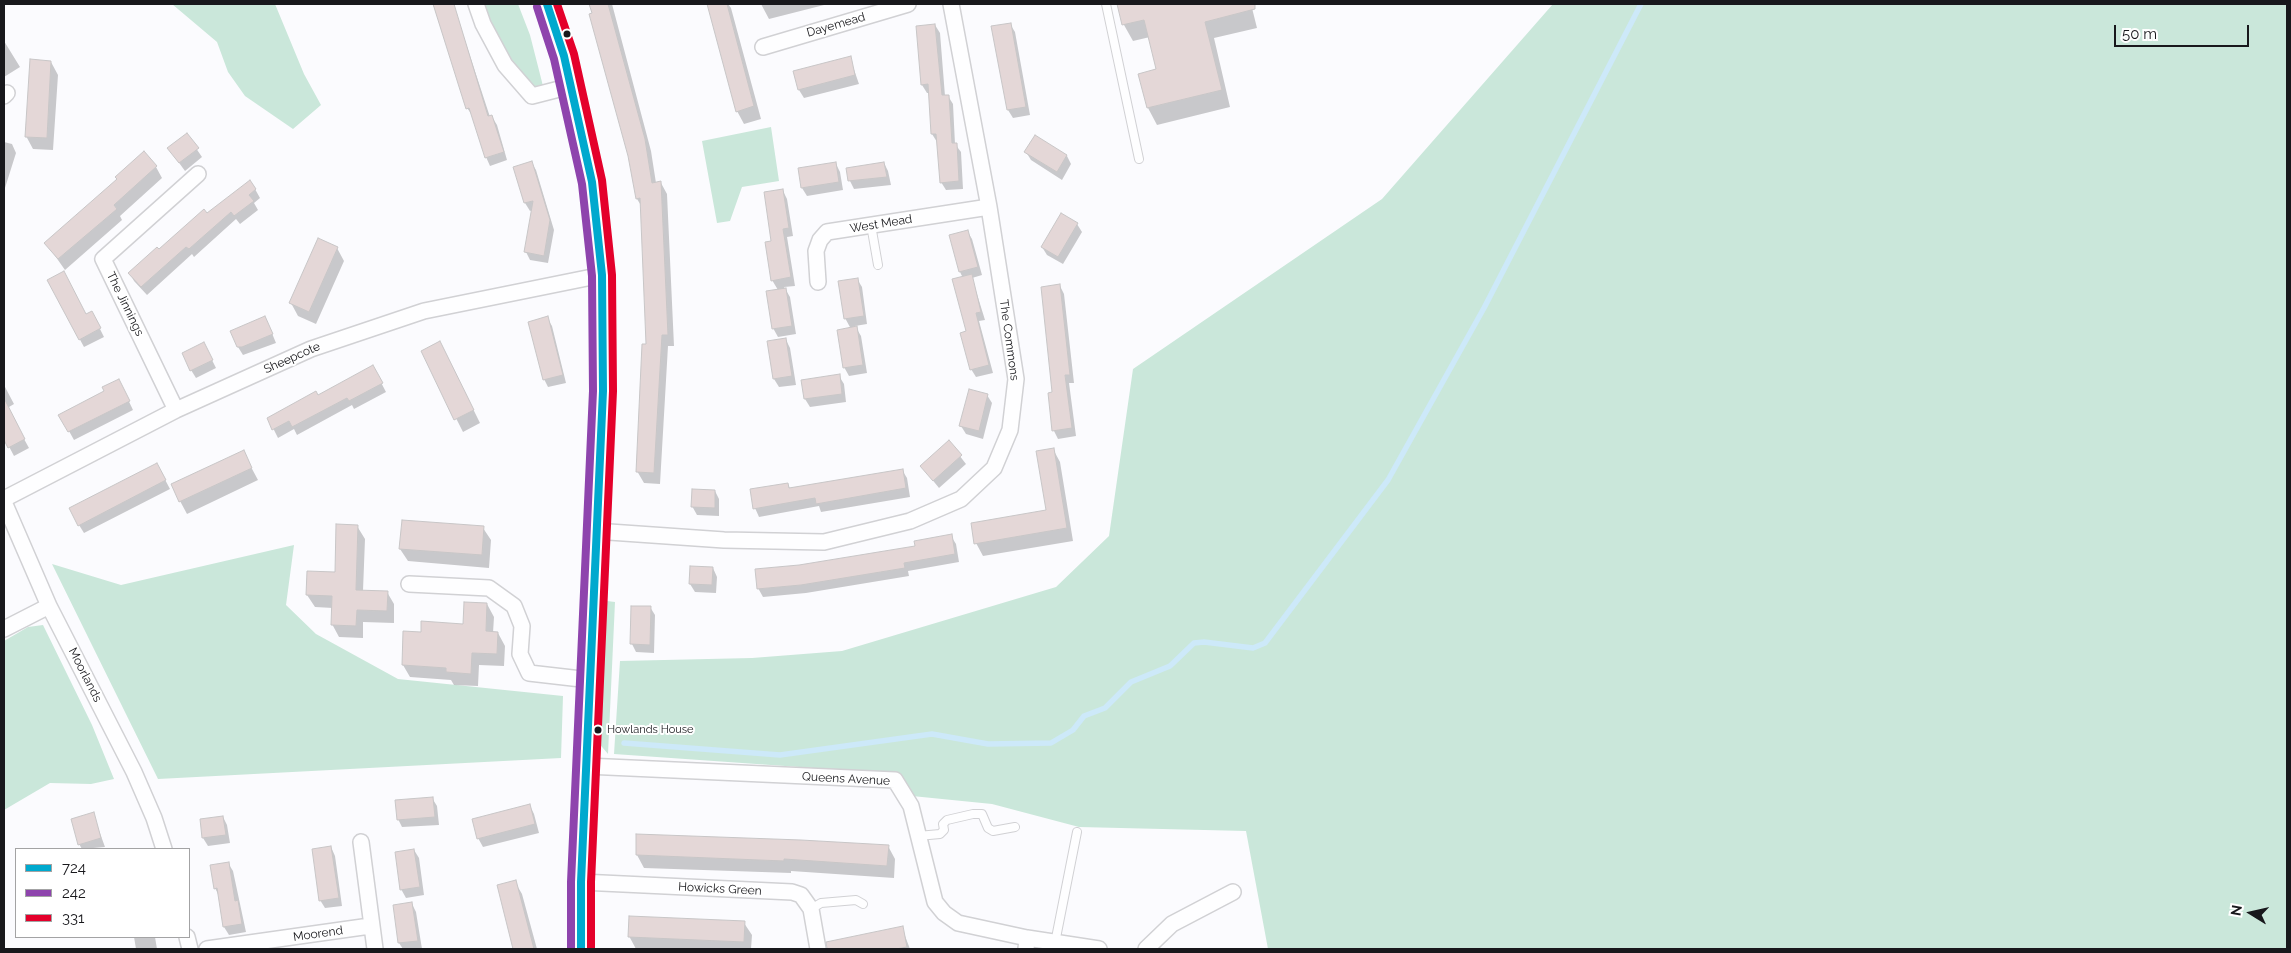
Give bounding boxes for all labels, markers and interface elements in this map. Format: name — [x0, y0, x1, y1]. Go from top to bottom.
street label: Dayemead — [805, 10, 867, 40]
scale bar — [2116, 15, 2251, 47]
text: 50 m — [2122, 25, 2157, 43]
unlabelled marker — [562, 29, 572, 39]
street label: West Mead — [849, 212, 913, 236]
street label: The Jinnings — [103, 270, 147, 338]
street label: The Commons — [996, 299, 1022, 381]
street label: Sheepcote — [262, 339, 322, 377]
street label: Moorlands — [65, 645, 105, 705]
place label: Howlands House — [607, 723, 694, 737]
marker: Howlands House — [593, 725, 603, 735]
street label: Queens Avenue — [802, 770, 890, 788]
legend — [15, 848, 190, 938]
text: 724 — [62, 859, 86, 877]
street label: Howicks Green — [678, 880, 762, 898]
text: 242 — [62, 884, 86, 902]
north arrow — [2226, 888, 2276, 938]
text: N — [2227, 904, 2245, 917]
text: 331 — [62, 909, 84, 927]
street label: Moorend — [292, 923, 344, 945]

